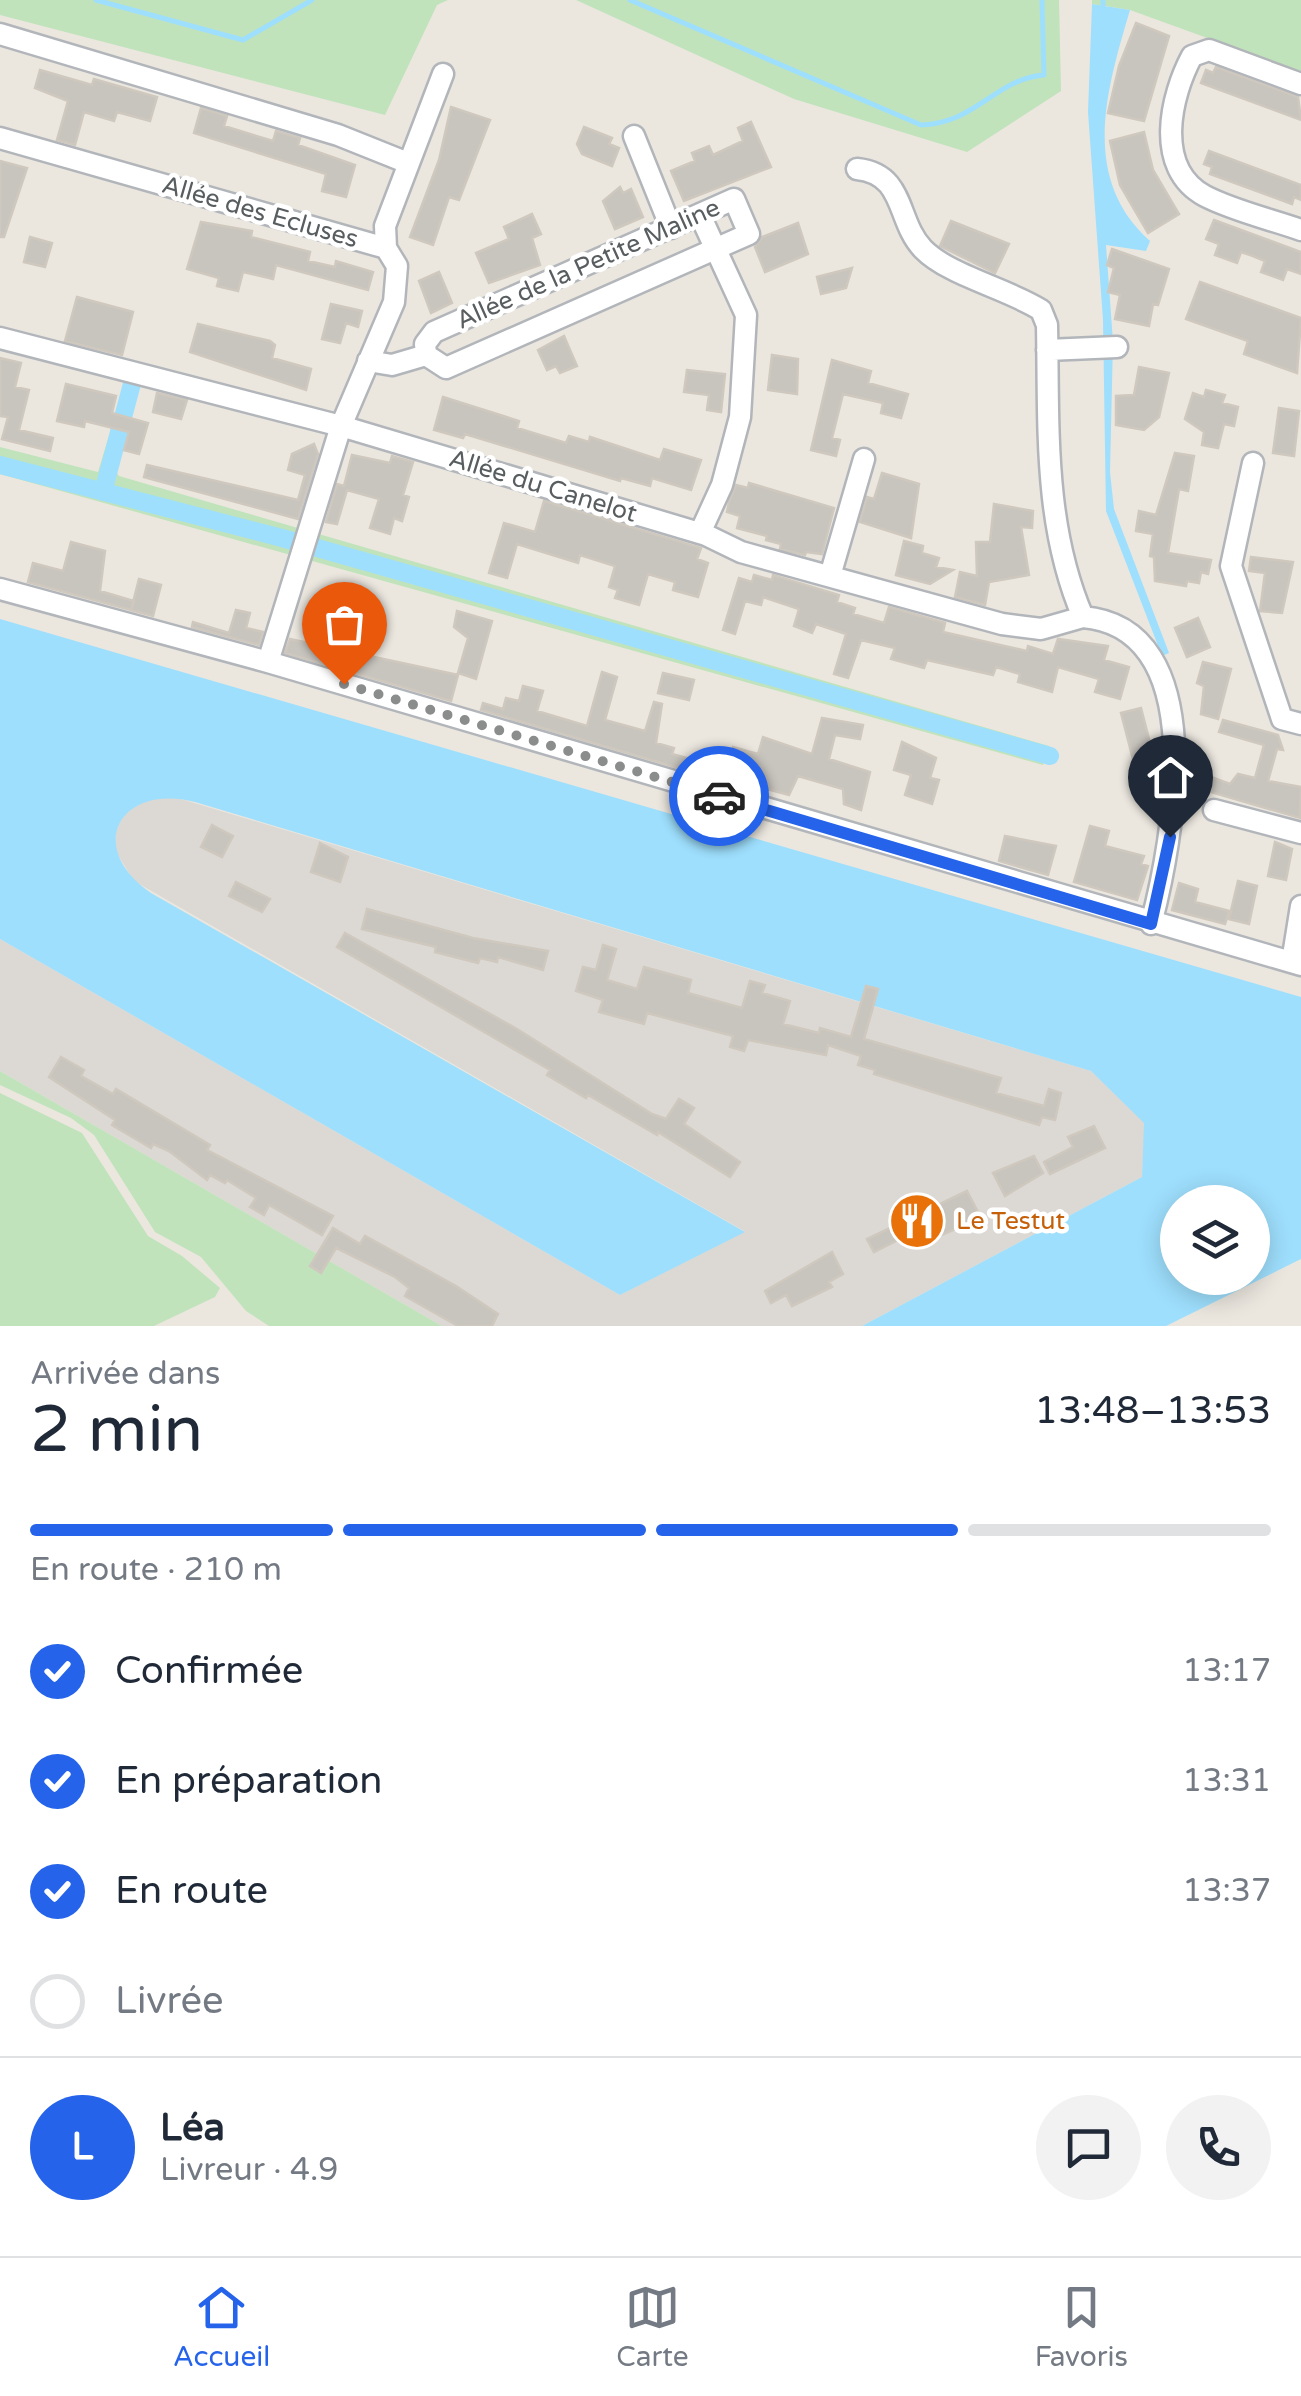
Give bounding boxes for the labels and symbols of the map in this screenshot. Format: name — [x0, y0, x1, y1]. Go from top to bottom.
street label: Allée des Ecluses — [158, 170, 362, 254]
street label: Allée de la Petite Maline — [452, 192, 724, 336]
street label: Allée du Canelot — [445, 443, 641, 529]
pin — [302, 582, 387, 685]
pin — [1128, 735, 1213, 838]
courier — [669, 746, 769, 846]
restaurant icon: Le Testut — [887, 1191, 947, 1251]
place label: Le Testut — [956, 1206, 1066, 1236]

